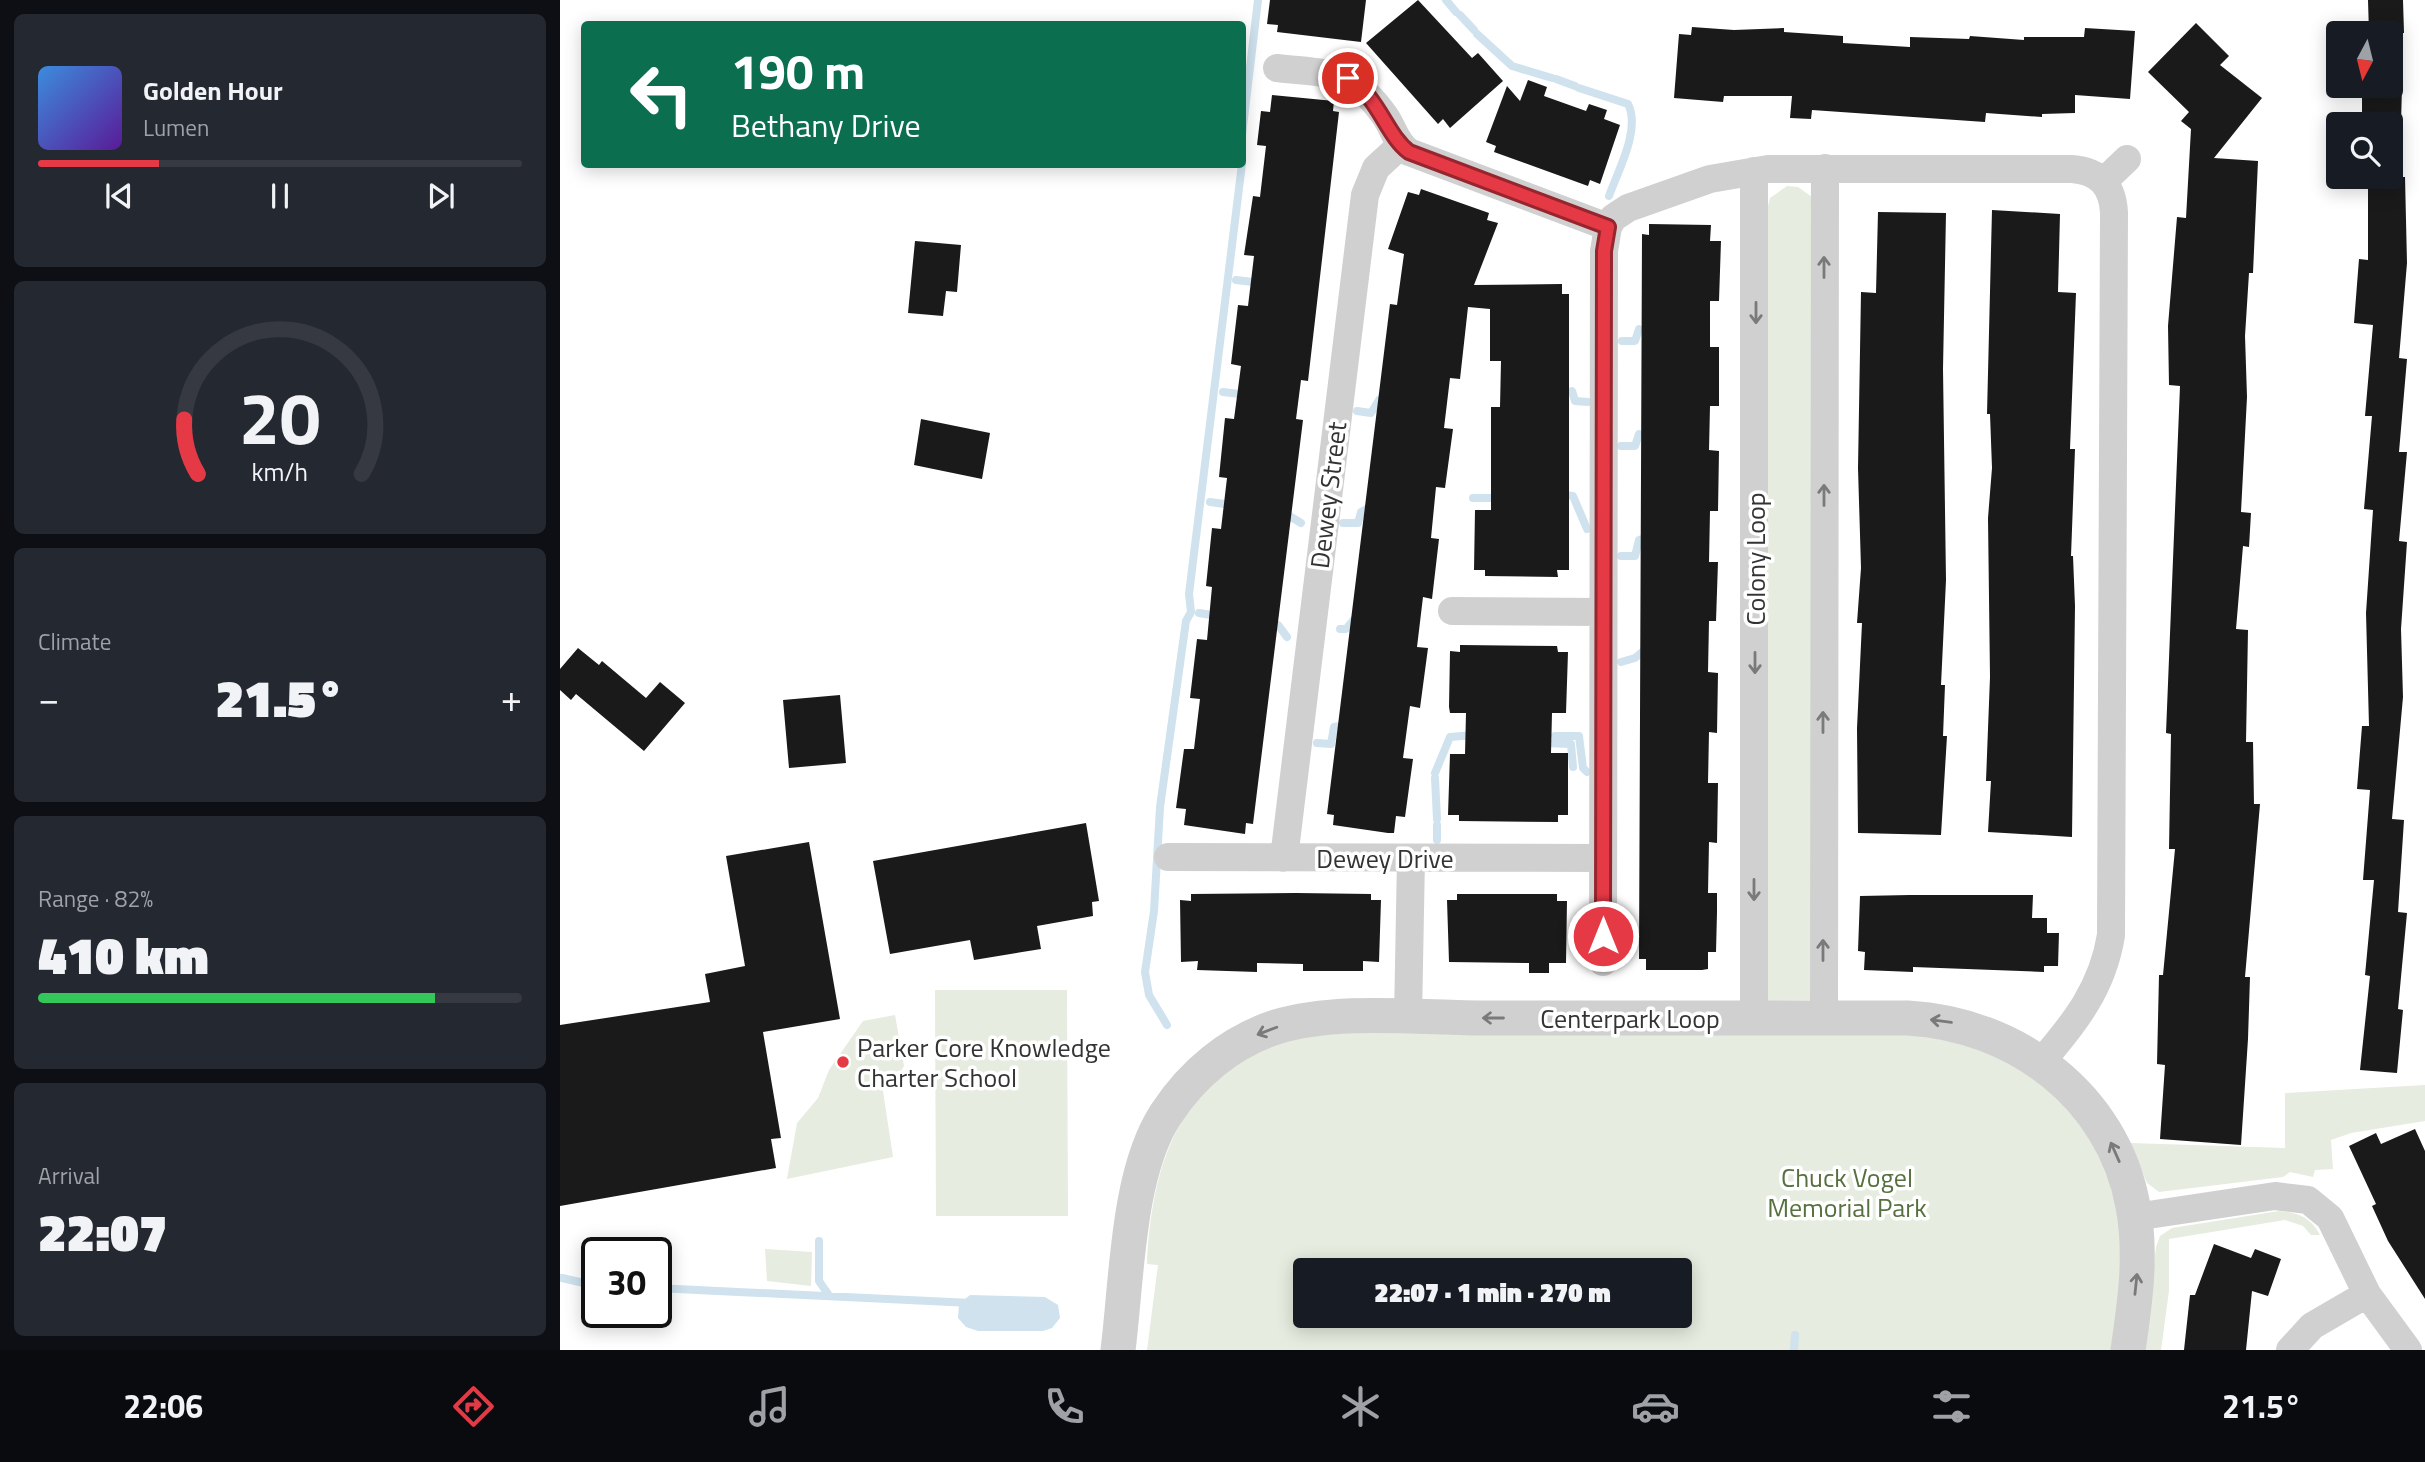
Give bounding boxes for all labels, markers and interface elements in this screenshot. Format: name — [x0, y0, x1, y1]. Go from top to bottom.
north arrow — [2326, 21, 2403, 98]
map controls — [2326, 21, 2403, 189]
text: 190 m — [731, 33, 865, 108]
pin — [1318, 48, 1378, 108]
icon: left — [616, 49, 707, 140]
icon: arrive — [1329, 59, 1367, 97]
text: Golden Hour — [143, 71, 283, 110]
text: Bethany Drive — [731, 101, 921, 149]
text: Lumen — [143, 110, 209, 145]
button: search — [2326, 112, 2403, 189]
icon: previous — [100, 177, 138, 215]
icon: pause — [261, 177, 299, 215]
icon: next — [422, 177, 460, 215]
one-way arrow — [1818, 256, 1831, 279]
one-way arrow — [1749, 301, 1763, 324]
text: 20 — [239, 362, 321, 472]
street label: Dewey Street — [1300, 419, 1356, 571]
text: km/h — [252, 453, 308, 491]
one-way arrow — [1817, 483, 1831, 506]
street label: Colony Loop — [1736, 493, 1775, 625]
text: Climate — [38, 624, 111, 659]
one-way arrow — [1748, 651, 1762, 674]
text: 21.5° — [215, 658, 345, 737]
text: − — [38, 669, 59, 727]
text: + — [501, 669, 522, 727]
one-way arrow — [1816, 711, 1830, 734]
street label: Dewey Drive — [1316, 839, 1454, 878]
one-way arrow — [1747, 878, 1761, 901]
text: Range · 82% — [38, 881, 153, 916]
position arrow — [1566, 899, 1640, 973]
text: 410 km — [38, 915, 209, 994]
one-way arrow — [1816, 938, 1830, 961]
street label: Centerpark Loop — [1540, 999, 1720, 1038]
one-way arrow — [1482, 1011, 1505, 1025]
one-way arrow — [1930, 1015, 1953, 1028]
one-way arrow — [1257, 1026, 1278, 1038]
place label: Parker Core Knowledge Charter School — [857, 1028, 1111, 1097]
marker: Parker Core Knowledge Charter School — [835, 1054, 851, 1070]
one-way arrow — [2108, 1142, 2121, 1163]
text: Arrival — [38, 1158, 100, 1193]
park label: Chuck Vogel Memorial Park — [1767, 1158, 1927, 1227]
text: 22:07 — [38, 1192, 167, 1271]
speed limit sign: 30 — [581, 1237, 672, 1328]
text: 22:07 · 1 min · 270 m — [1374, 1273, 1611, 1312]
one-way arrow — [2129, 1273, 2142, 1296]
text: 22:06 — [123, 1382, 203, 1430]
icon: directions — [449, 1382, 498, 1431]
icon: music — [745, 1382, 794, 1431]
icon: phone — [1040, 1382, 1089, 1431]
icon: climate — [1336, 1382, 1385, 1431]
icon: car — [1631, 1382, 1680, 1431]
icon: filters — [1927, 1382, 1976, 1431]
text: 21.5° — [2222, 1382, 2302, 1430]

